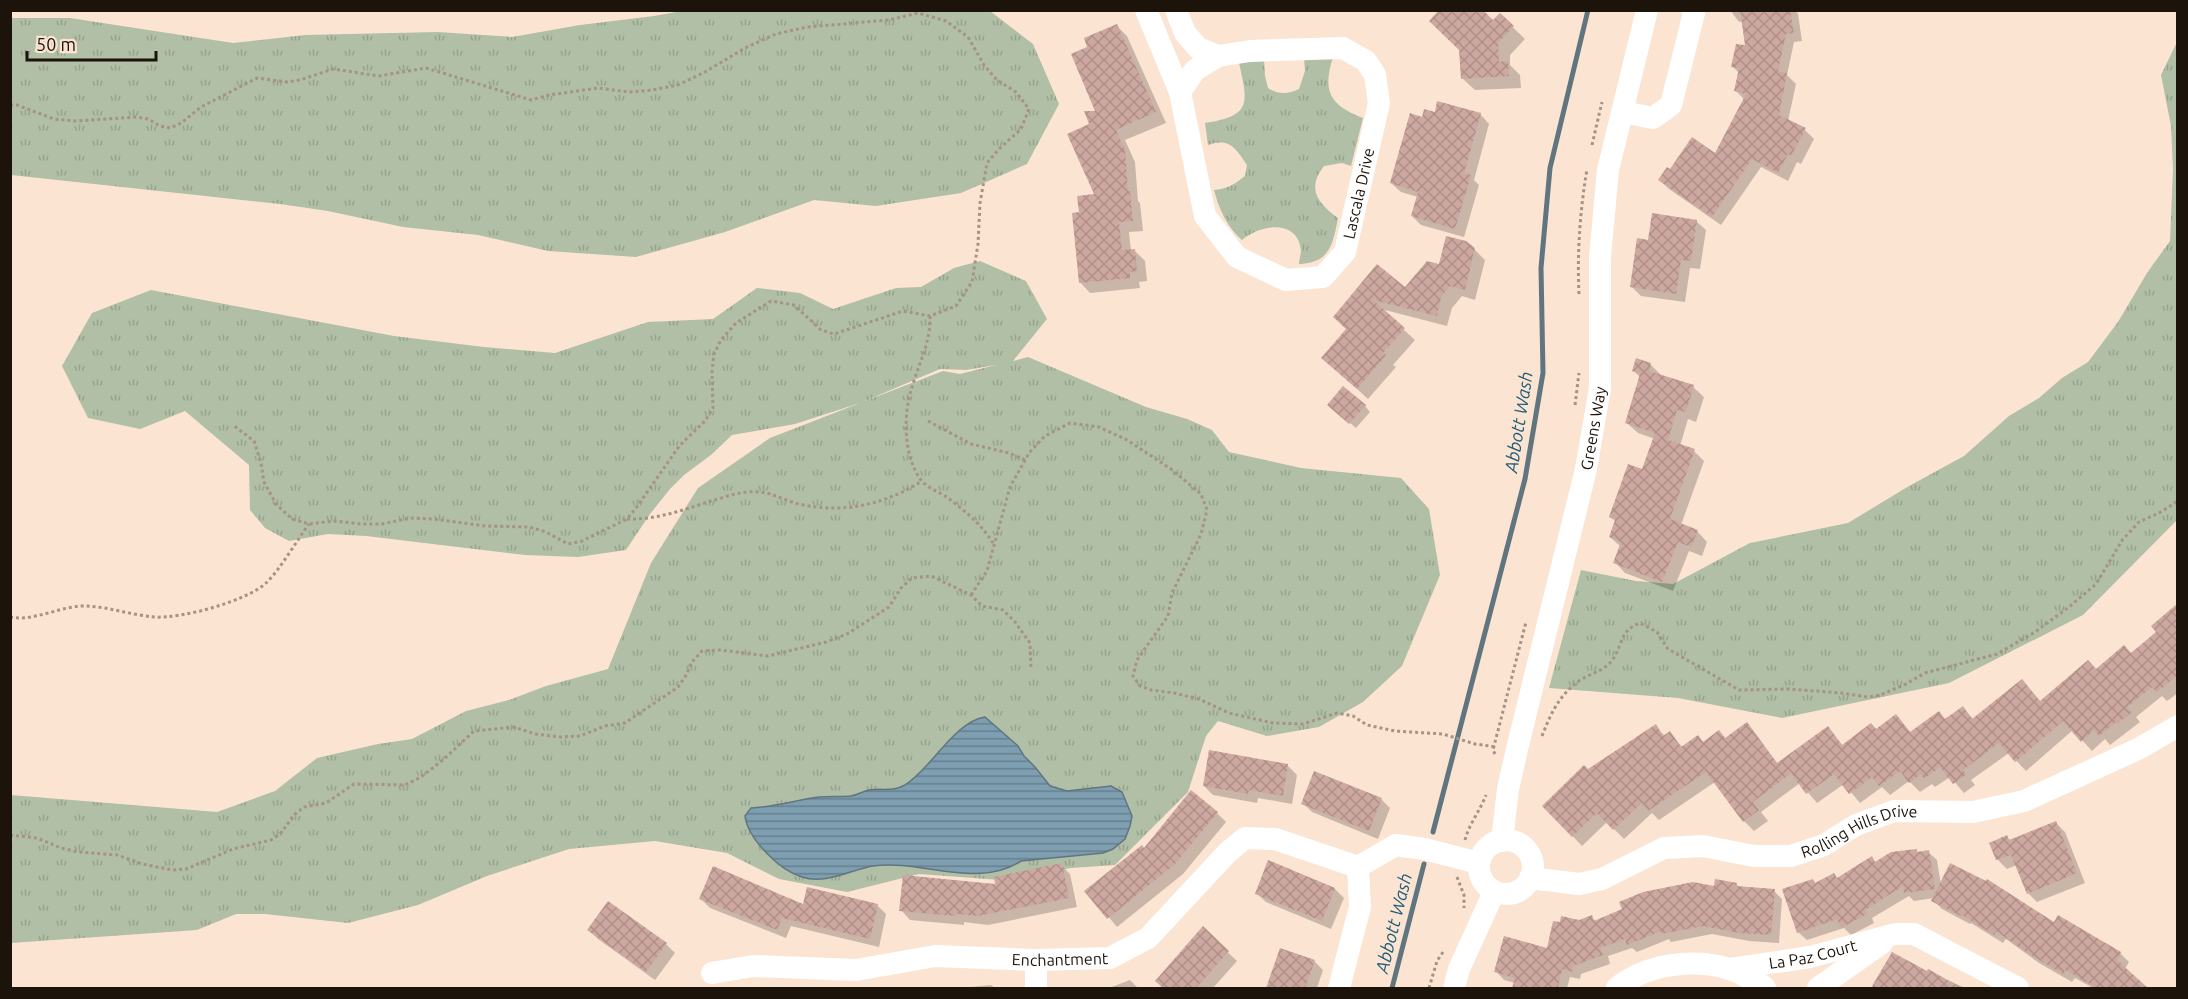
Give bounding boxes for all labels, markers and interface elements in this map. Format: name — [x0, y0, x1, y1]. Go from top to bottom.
scale bar — [27, 24, 156, 62]
text: 50 m — [36, 34, 76, 54]
street label: Lascala Drive — [1339, 146, 1378, 241]
water label: Abbott Wash — [1500, 370, 1536, 475]
street label: Greens Way — [1577, 385, 1609, 472]
street label: Rolling Hills Drive — [1799, 802, 1918, 861]
water label: Abbott Wash — [1371, 871, 1415, 976]
street label: La Paz Court — [1767, 936, 1859, 972]
street label: Enchantment — [1011, 949, 1109, 969]

